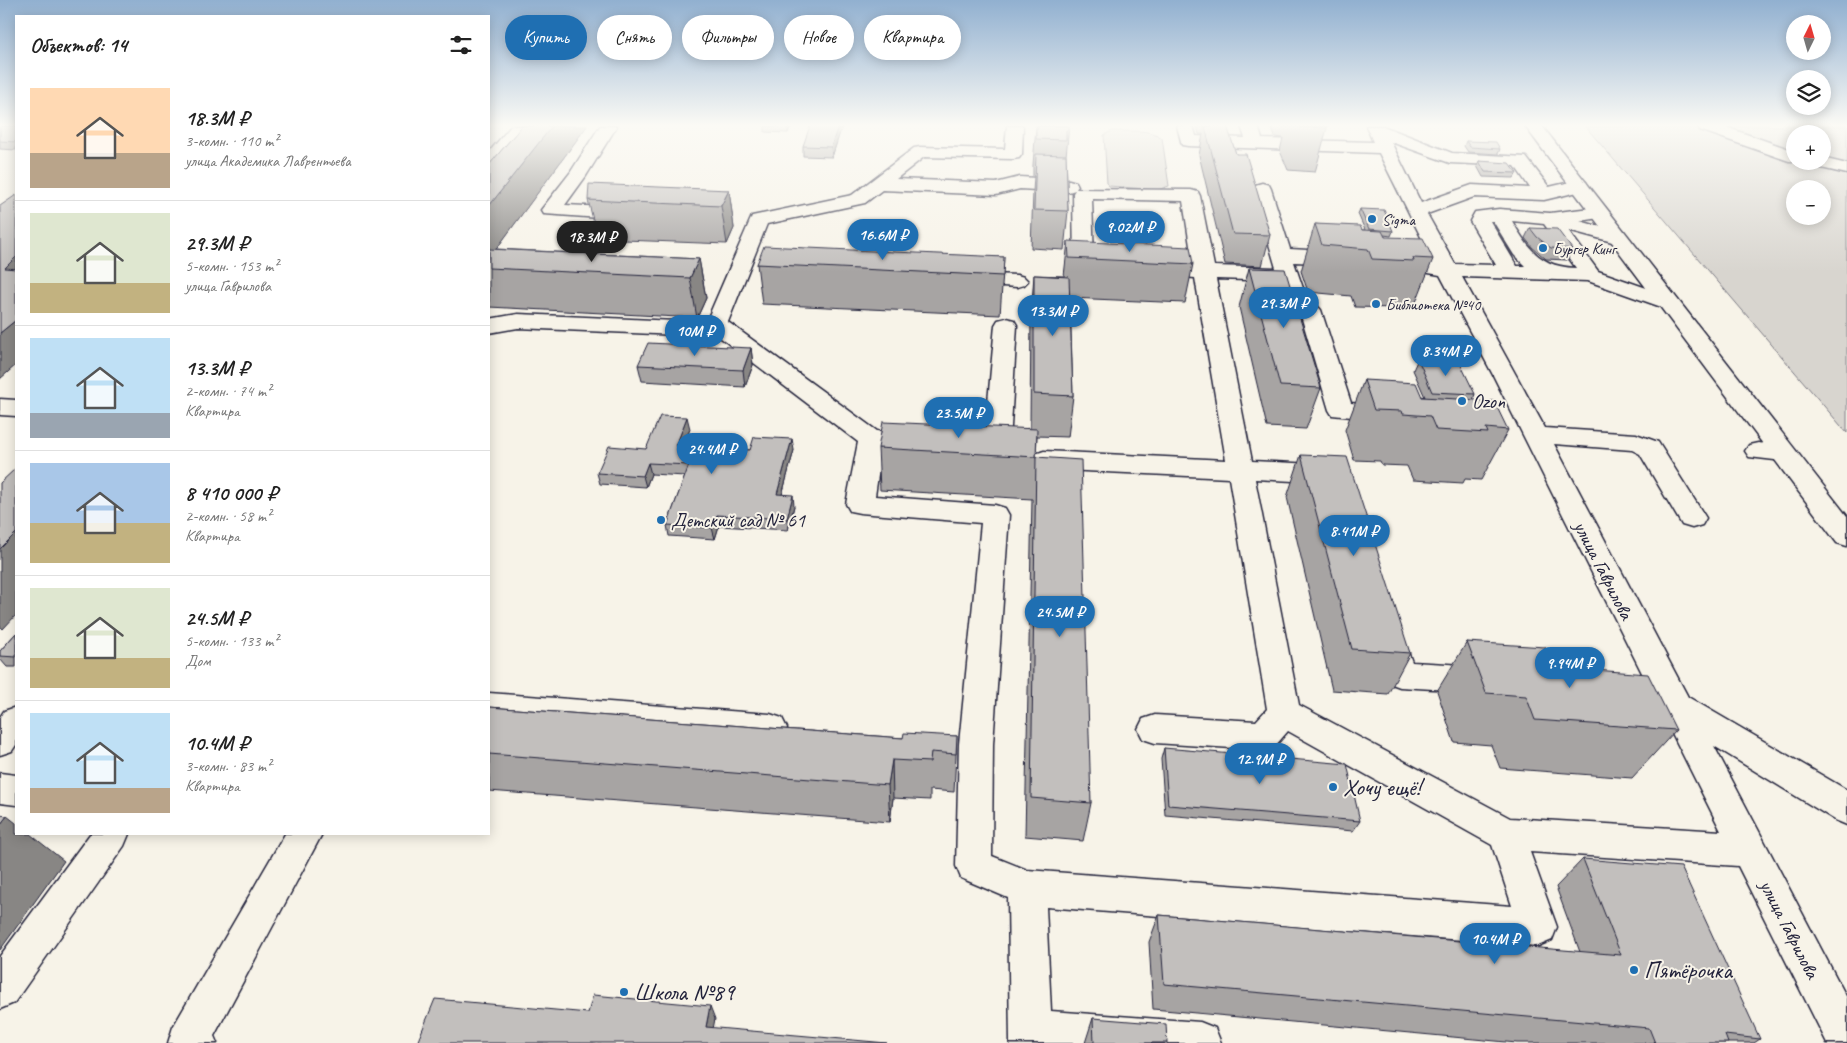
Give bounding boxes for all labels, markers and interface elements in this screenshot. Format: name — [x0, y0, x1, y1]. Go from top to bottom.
chip: Купить — [505, 15, 587, 60]
chip: Снять — [597, 15, 672, 60]
chip: Фильтры — [682, 15, 774, 60]
chip: Новое — [784, 15, 854, 60]
chip: Квартира — [864, 15, 961, 60]
north arrow — [1786, 15, 1831, 60]
map controls — [1786, 15, 1831, 225]
icon: filters — [447, 31, 475, 59]
text: Объектов: 14 — [30, 32, 127, 58]
button: layers — [1786, 70, 1831, 115]
text: 18.3M ₽ — [185, 105, 249, 131]
icon: home — [70, 108, 130, 168]
button: + — [1786, 125, 1831, 170]
text: 3-комн. · 110 m² — [185, 131, 278, 151]
text: улица Академика Лаврентьева — [185, 151, 351, 171]
button: − — [1786, 180, 1831, 225]
pin: 9.02M ₽ — [1084, 210, 1176, 253]
place label: Sigma — [1382, 210, 1417, 230]
marker: Sigma — [1366, 213, 1378, 225]
text: 9.02M ₽ — [1106, 217, 1154, 237]
pin: 16.6M ₽ — [837, 218, 929, 261]
pin: 18.3M ₽ — [546, 220, 638, 263]
text: 16.6M ₽ — [858, 225, 908, 245]
text: 18.3M ₽ — [568, 227, 616, 247]
text: 29.3M ₽ — [185, 230, 249, 256]
icon: home — [70, 233, 130, 293]
place label: Бургер Кинг — [1553, 239, 1618, 259]
marker: Бургер Кинг — [1537, 242, 1549, 254]
text: 5-комн. · 153 m² — [185, 256, 278, 276]
text: улица Гаврилова — [185, 276, 271, 296]
pin: 29.3M ₽ — [1238, 286, 1330, 329]
text: 29.3M ₽ — [1260, 293, 1308, 313]
pin: 13.3M ₽ — [1007, 294, 1099, 337]
place label: Библиотека №40 — [1386, 295, 1482, 315]
marker: Библиотека №40 — [1370, 298, 1382, 310]
text: 13.3M ₽ — [1029, 301, 1077, 321]
pin: 10M ₽ — [660, 314, 730, 357]
text: 10M ₽ — [676, 321, 714, 341]
pin: 8.34M ₽ — [1400, 334, 1492, 377]
text: 8.34M ₽ — [1422, 341, 1470, 361]
text: 13.3M ₽ — [185, 355, 249, 381]
icon: home — [70, 358, 130, 418]
text: 2-комн. · 74 m² — [185, 381, 271, 401]
place label: Ozon — [1472, 389, 1506, 414]
marker: Ozon — [1456, 395, 1468, 407]
pin: 23.5M ₽ — [913, 396, 1005, 439]
text: Квартира — [185, 401, 240, 421]
text: 23.5M ₽ — [935, 403, 983, 423]
pin: 24.4M ₽ — [666, 432, 758, 475]
text: 24.4M ₽ — [688, 439, 736, 459]
text: 8 410 000 ₽ — [185, 480, 277, 506]
icon: home — [70, 483, 130, 543]
text: 2-комн. · 58 m² — [185, 506, 271, 526]
place label: Детский сад № 61 — [671, 508, 806, 533]
marker: Детский сад № 61 — [655, 514, 667, 526]
pin: 8.41M ₽ — [1308, 514, 1400, 557]
street label: улица Гаврилова — [1568, 516, 1640, 625]
text: 8.41M ₽ — [1330, 521, 1378, 541]
text: Квартира — [185, 526, 240, 546]
pin: 24.5M ₽ — [1014, 596, 1106, 638]
text: 24.5M ₽ — [1036, 602, 1084, 622]
text: 24.5M ₽ — [185, 605, 248, 631]
icon: home — [70, 608, 130, 668]
text: 5-комн. · 133 m² — [185, 631, 278, 651]
pin: 9.94M ₽ — [1524, 646, 1616, 689]
text: Дом — [185, 651, 211, 671]
text: 9.94M ₽ — [1546, 653, 1594, 673]
text: 10.4M ₽ — [185, 730, 249, 756]
icon: home — [70, 733, 130, 793]
pin: 12.9M ₽ — [1214, 742, 1306, 785]
text: 12.9M ₽ — [1236, 749, 1284, 769]
text: 3-комн. · 83 m² — [185, 756, 271, 776]
place label: Хочу ещё! — [1343, 772, 1426, 802]
text: Квартира — [185, 776, 240, 796]
marker: Хочу ещё! — [1327, 781, 1339, 793]
street label: улица Гаврилова — [1754, 875, 1826, 984]
pin: 10.4M ₽ — [1449, 922, 1541, 965]
text: 10.4M ₽ — [1471, 929, 1519, 949]
place label: Пятёрочка — [1644, 955, 1733, 985]
marker: Пятёрочка — [1628, 964, 1640, 976]
place label: Школа №89 — [634, 977, 736, 1007]
marker: Школа №89 — [618, 986, 630, 998]

